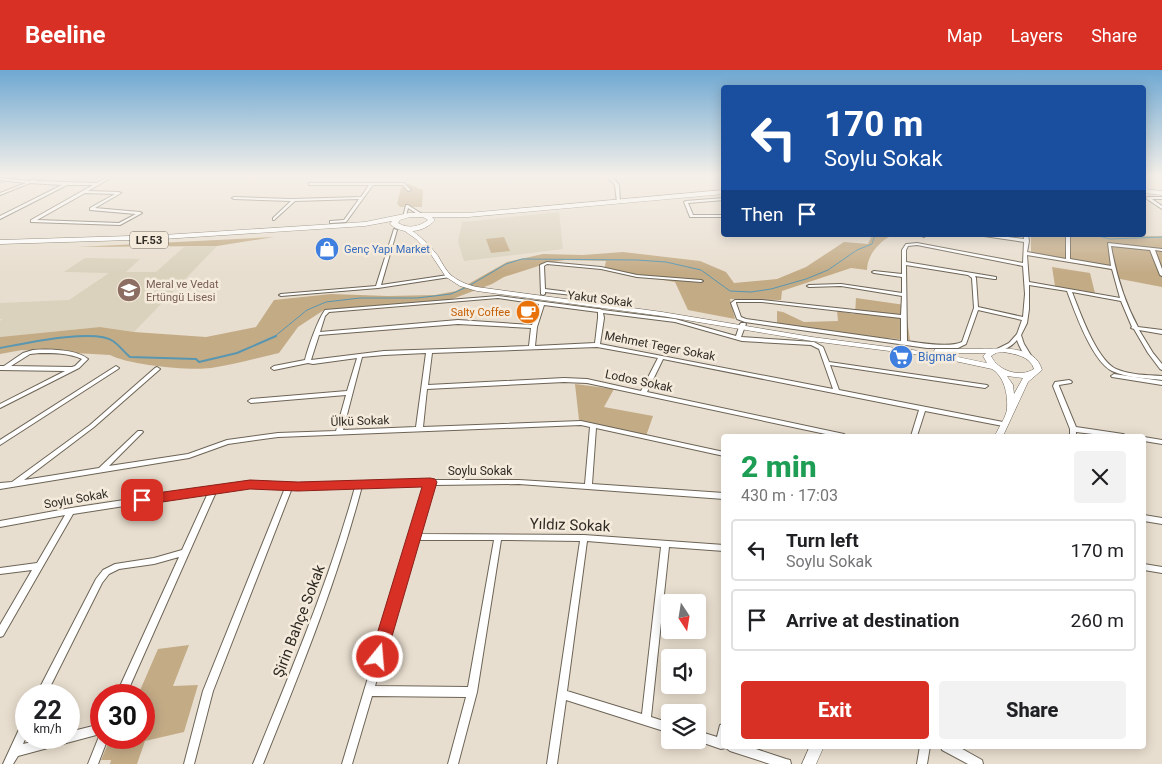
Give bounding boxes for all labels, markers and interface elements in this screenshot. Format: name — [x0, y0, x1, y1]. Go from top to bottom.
text: Beeline — [25, 21, 105, 49]
text: Map — [947, 25, 982, 46]
text: Layers — [1010, 25, 1063, 46]
text: Share — [1091, 25, 1137, 46]
text: 170 m — [824, 104, 923, 145]
icon: left — [741, 105, 806, 170]
text: Soylu Sokak — [824, 146, 943, 171]
icon: arrive — [793, 200, 821, 228]
text: Then — [741, 203, 783, 226]
road number: LF.53 — [130, 232, 168, 248]
shop icon: Genç Yapı Market — [314, 236, 340, 262]
place label: Genç Yapı Market — [344, 243, 430, 256]
school or university icon: Meral ve Vedat Ertüngü Lisesi — [116, 277, 142, 303]
place label: Meral ve Vedat Ertüngü Lisesi — [146, 278, 219, 304]
street label: Yakut Sokak — [567, 288, 634, 310]
cafe icon: Salty Coffee — [515, 299, 541, 325]
place label: Salty Coffee — [451, 306, 510, 319]
street label: Mehmet Teger Sokak — [603, 328, 718, 364]
supermarket icon: Bigmar — [888, 344, 914, 370]
place label: Bigmar — [918, 350, 956, 364]
street label: Lodos Sokak — [604, 367, 675, 395]
street label: Ülkü Sokak — [330, 412, 391, 429]
text: 2 min — [741, 449, 817, 484]
button: close — [1074, 451, 1126, 503]
street label: Soylu Sokak — [448, 464, 513, 478]
pin — [121, 479, 163, 521]
street label: Soylu Sokak — [43, 486, 110, 512]
icon: arrive — [128, 486, 156, 514]
text: 430 m · 17:03 — [741, 486, 838, 505]
street label: Yıldız Sokak — [529, 515, 611, 535]
text: Turn left — [786, 529, 859, 552]
icon: left — [743, 536, 771, 564]
text: 170 m — [1071, 539, 1124, 562]
text: Soylu Sokak — [786, 552, 872, 571]
street label: Şirin Bahçe Sokak — [269, 562, 329, 680]
north arrow — [661, 594, 706, 639]
map controls — [661, 594, 706, 749]
icon: arrive — [743, 606, 771, 634]
text: Arrive at destination — [786, 609, 959, 632]
text: 260 m — [1071, 609, 1124, 632]
position arrow — [351, 630, 403, 682]
button: sound — [661, 649, 706, 694]
button: Exit — [741, 681, 929, 739]
button: Share — [939, 681, 1126, 739]
speed limit sign: 30 — [90, 684, 155, 749]
text: 22 — [33, 696, 62, 725]
button: layers — [661, 704, 706, 749]
text: km/h — [33, 722, 62, 736]

